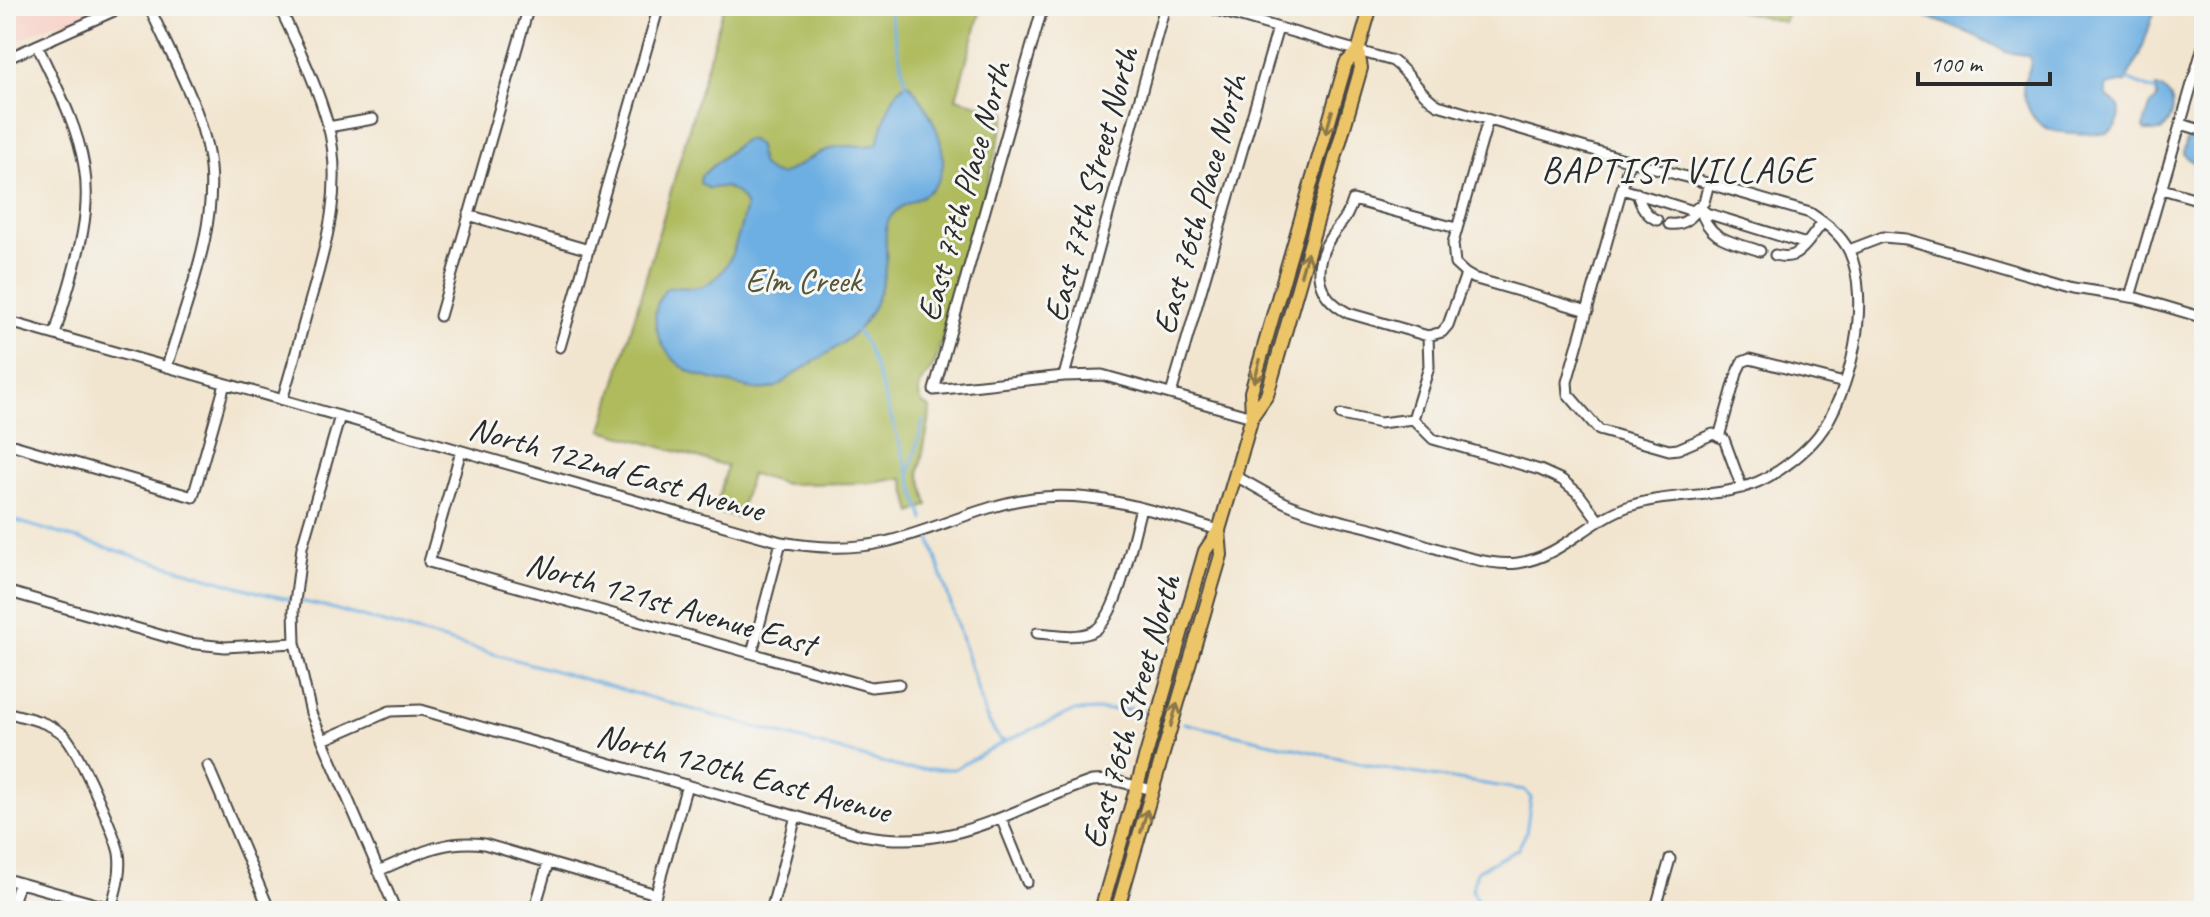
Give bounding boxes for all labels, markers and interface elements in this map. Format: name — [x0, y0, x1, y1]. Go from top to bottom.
scale bar — [1918, 36, 2050, 86]
street label: East 77th Street North — [1033, 41, 1148, 326]
text: 100 m — [1930, 49, 1984, 79]
street label: East 77th Place North — [906, 54, 1022, 326]
street label: East 76th Place North — [1142, 67, 1258, 339]
one-way arrow — [1321, 108, 1336, 134]
district label: BAPTIST VILLAGE — [1541, 147, 1817, 193]
one-way arrow — [1297, 252, 1312, 278]
park label: Elm Creek — [745, 259, 863, 302]
one-way arrow — [1249, 358, 1264, 384]
street label: North 122nd East Avenue — [465, 406, 772, 532]
street label: North 121st Avenue East — [521, 542, 825, 667]
street label: East 76th Street North — [1071, 568, 1190, 853]
one-way arrow — [1168, 702, 1183, 728]
street label: North 120th East Avenue — [592, 713, 898, 833]
one-way arrow — [1137, 809, 1152, 835]

